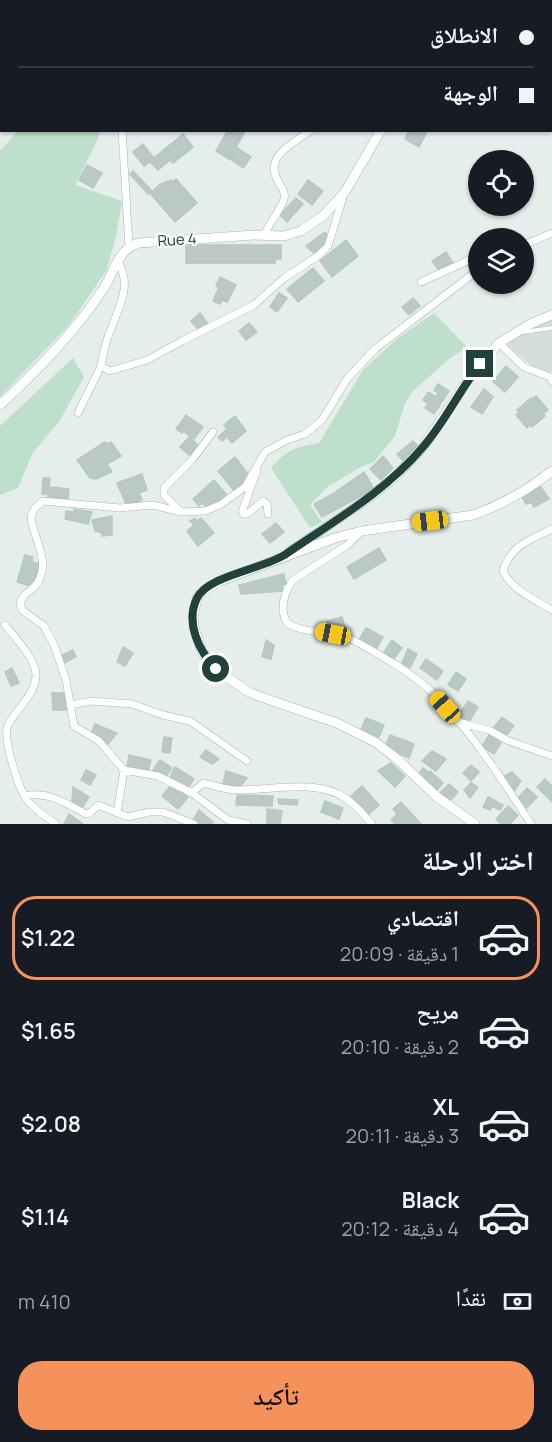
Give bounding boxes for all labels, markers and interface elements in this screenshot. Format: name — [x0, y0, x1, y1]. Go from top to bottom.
text: الانطلاق — [430, 20, 498, 50]
text: الوجهة — [443, 78, 498, 108]
map controls — [468, 150, 534, 294]
button: locate — [468, 150, 534, 216]
street label: Rue 4 — [157, 228, 197, 251]
button: layers — [468, 228, 534, 294]
route end — [466, 350, 493, 377]
car — [411, 510, 449, 532]
car — [314, 622, 352, 646]
route start — [202, 655, 229, 682]
car — [426, 688, 464, 726]
text: اختر الرحلة — [422, 841, 534, 878]
text: اقتصادي — [387, 903, 459, 933]
icon: car — [477, 911, 531, 965]
text: $1.22 — [21, 923, 75, 953]
text: 1 دقيقة · 20:09 — [340, 940, 459, 967]
text: مريح — [416, 996, 459, 1026]
icon: car — [477, 1004, 531, 1058]
text: $1.65 — [21, 1016, 76, 1046]
text: 2 دقيقة · 20:10 — [341, 1033, 459, 1060]
text: XL — [433, 1092, 459, 1122]
icon: car — [477, 1097, 531, 1151]
text: $2.08 — [21, 1109, 81, 1139]
text: 3 دقيقة · 20:11 — [346, 1122, 459, 1149]
text: Black — [402, 1185, 459, 1215]
icon: car — [477, 1190, 531, 1244]
text: $1.14 — [21, 1202, 69, 1232]
text: 4 دقيقة · 20:12 — [341, 1215, 459, 1242]
text: نقدًا — [456, 1283, 486, 1313]
icon: cash — [501, 1285, 534, 1318]
text: 410 m — [18, 1288, 71, 1315]
button: تأكيد — [18, 1361, 534, 1430]

